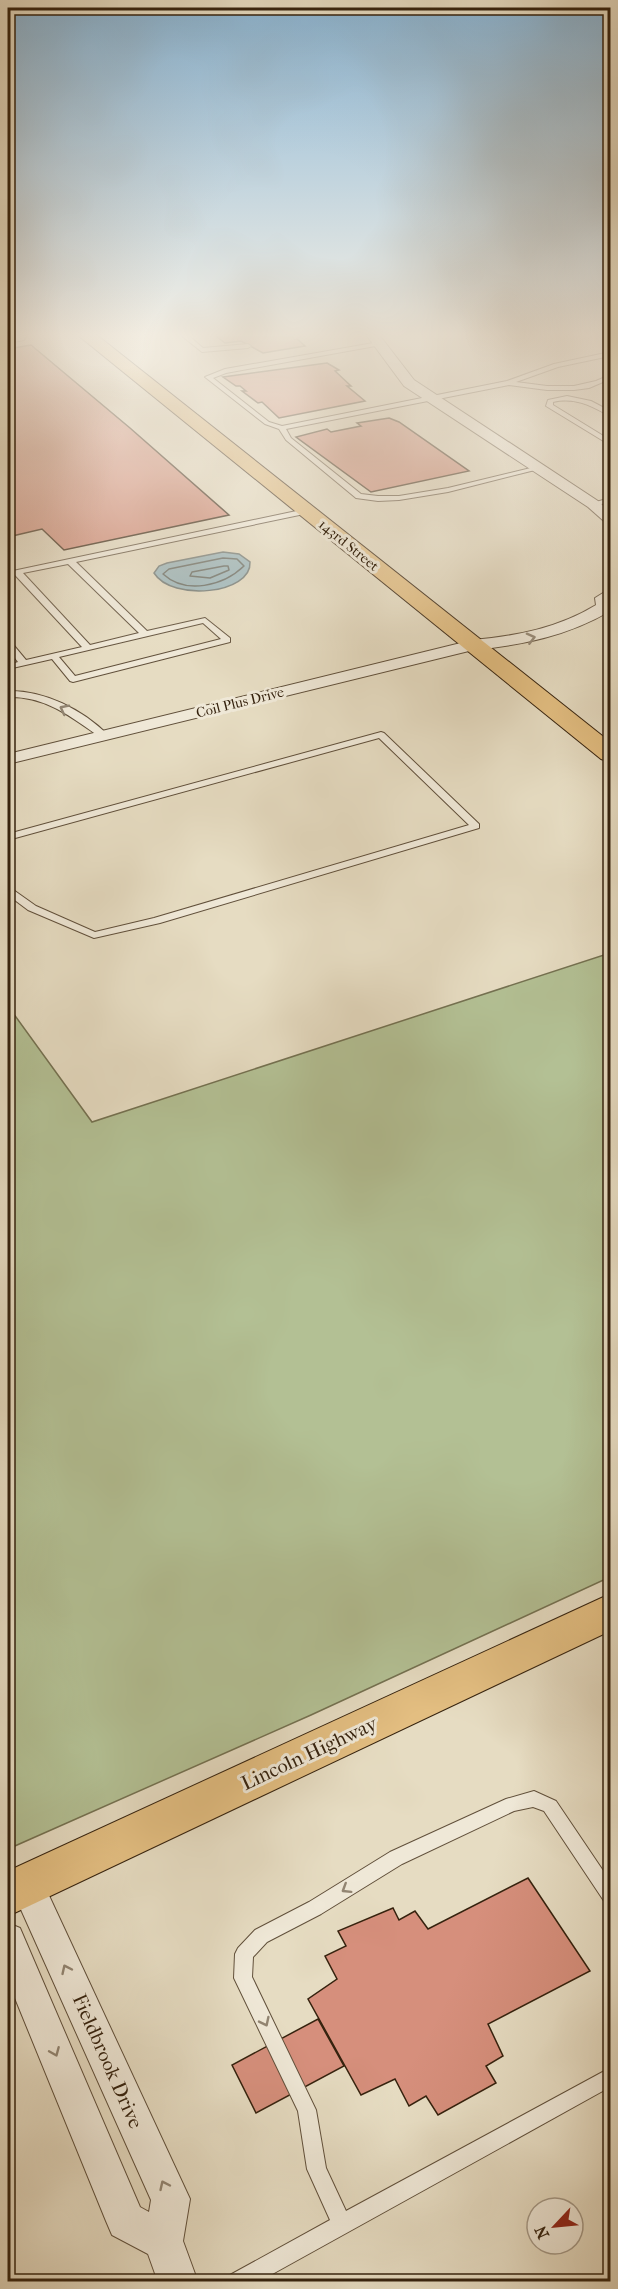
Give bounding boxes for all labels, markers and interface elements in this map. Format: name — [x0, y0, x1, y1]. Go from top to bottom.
street label: 143rd Street — [315, 516, 382, 575]
one-way arrow — [526, 632, 536, 645]
street label: Coil Plus Drive — [194, 683, 286, 722]
one-way arrow — [59, 705, 70, 717]
street label: Lincoln Highway — [238, 1711, 382, 1795]
one-way arrow — [342, 1882, 352, 1894]
one-way arrow — [61, 1965, 73, 1976]
street label: Fieldbrook Drive — [68, 1990, 148, 2132]
one-way arrow — [257, 2016, 269, 2027]
one-way arrow — [48, 2045, 60, 2056]
one-way arrow — [160, 2180, 172, 2191]
north arrow — [525, 2196, 585, 2256]
text: N — [530, 2222, 553, 2242]

